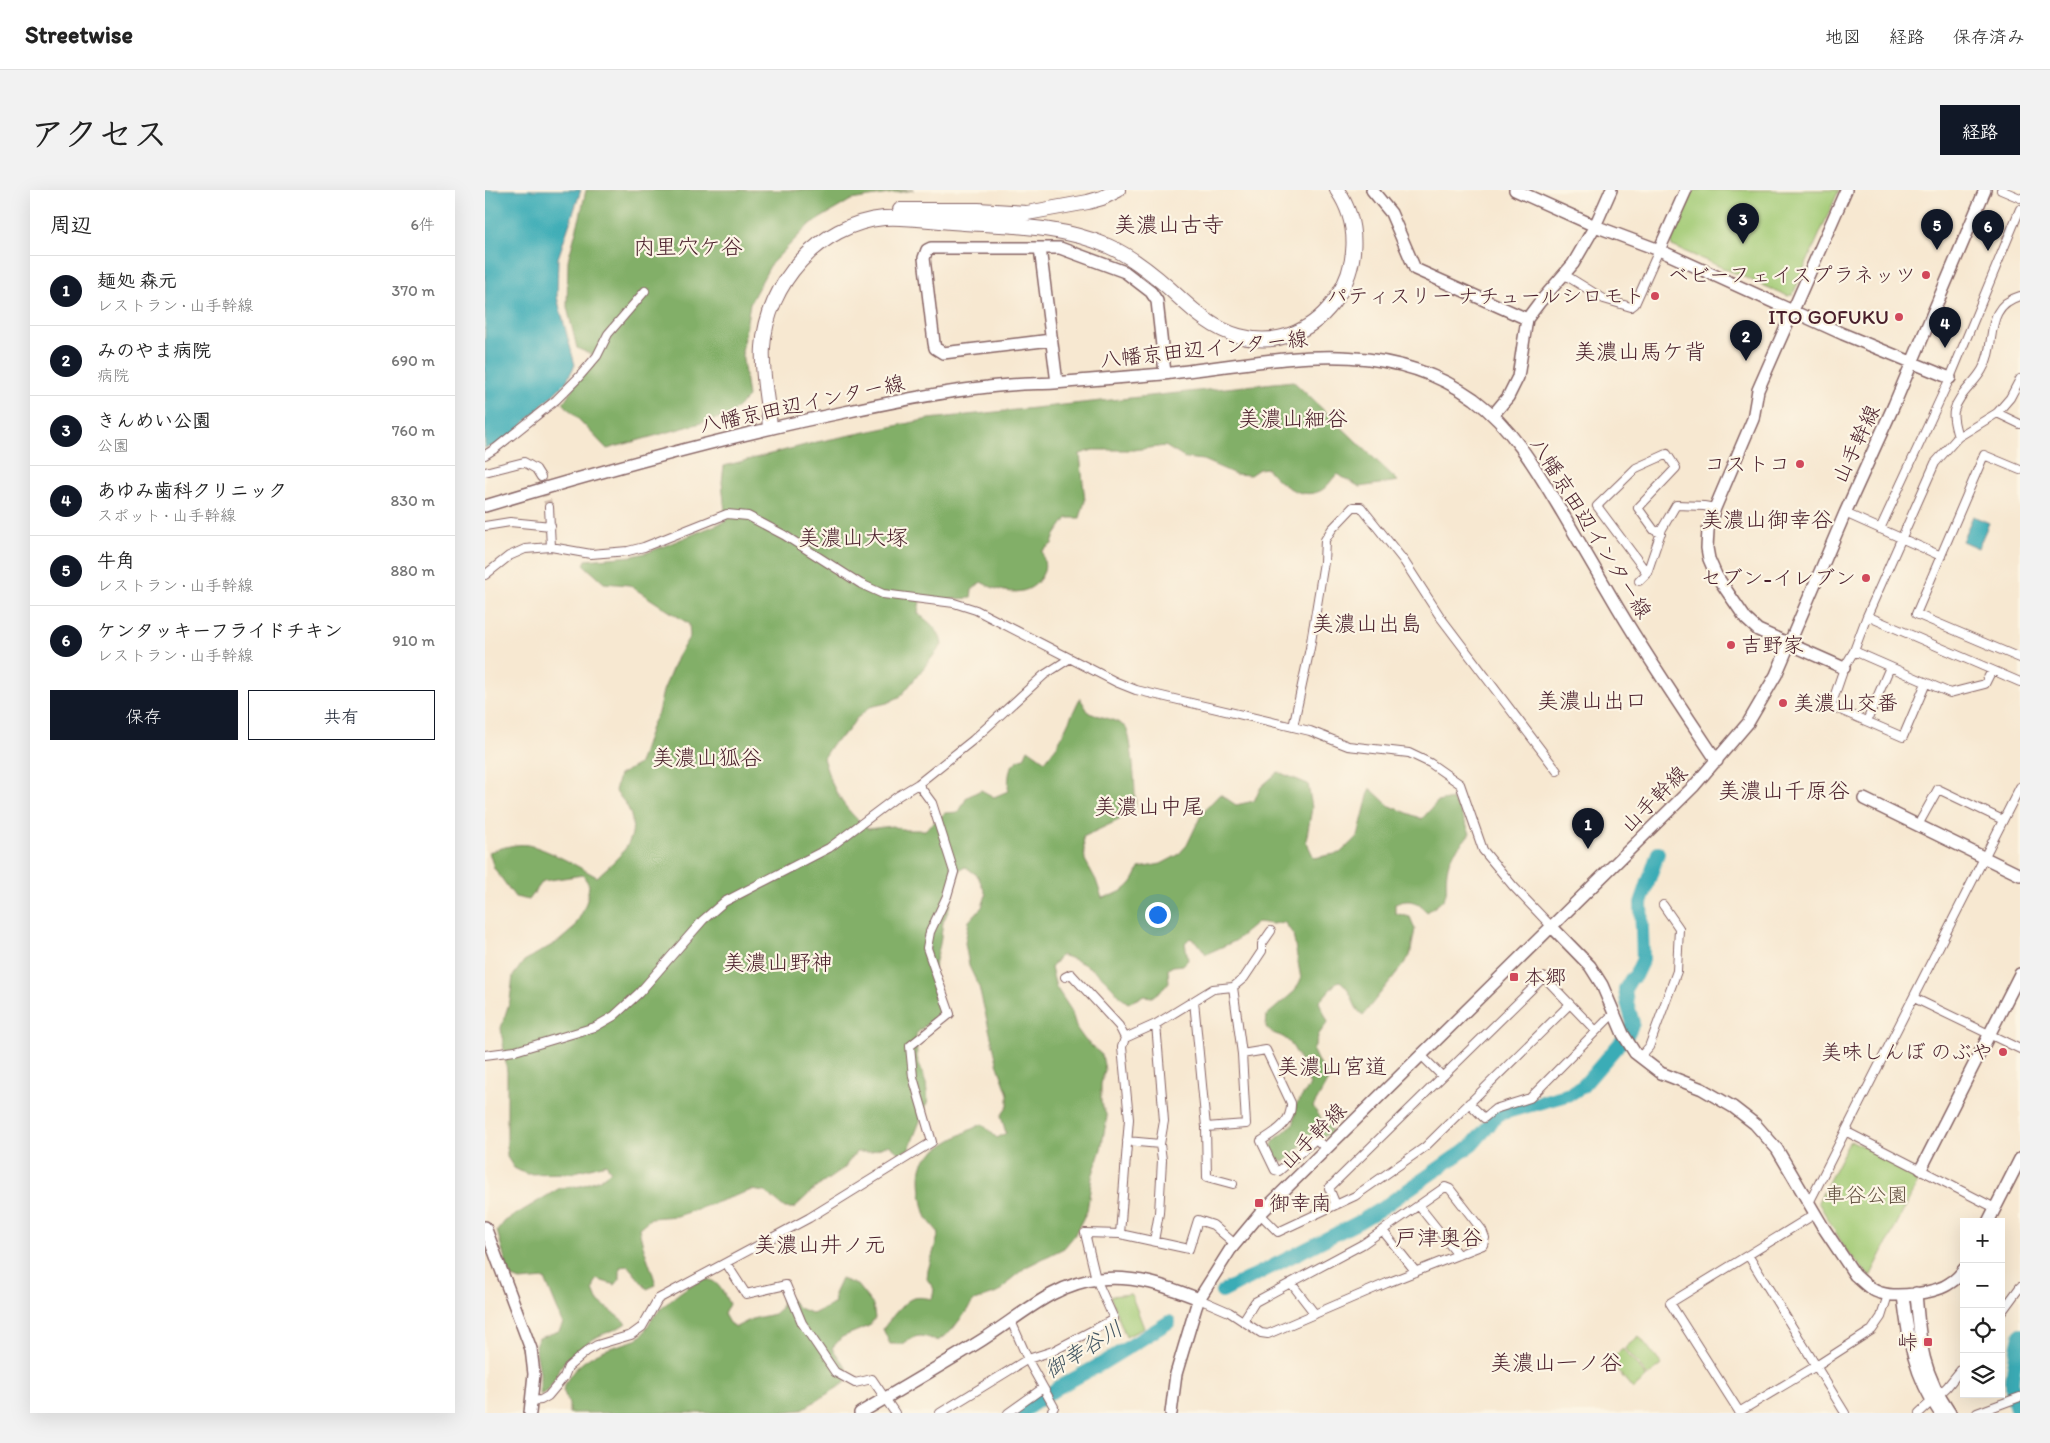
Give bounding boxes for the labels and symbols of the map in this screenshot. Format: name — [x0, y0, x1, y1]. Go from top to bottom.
pin: 3 — [1727, 203, 1759, 244]
pin: 5 — [1921, 209, 1953, 250]
pin: 6 — [1972, 210, 2004, 251]
district label: 美濃山古寺 — [1114, 211, 1224, 238]
district label: 内里穴ケ谷 — [633, 233, 743, 260]
place label: ベビーフェイスプラネッツ — [1668, 262, 1916, 287]
marker: ベビーフェイスプラネッツ — [1920, 269, 1932, 281]
place label: パティスリー ナチュールシロモト — [1327, 283, 1645, 308]
marker: パティスリー ナチュールシロモト — [1649, 290, 1661, 302]
place label: ITO GOFUKU — [1768, 304, 1889, 329]
pin: 4 — [1929, 307, 1961, 348]
marker: ITO GOFUKU — [1893, 311, 1905, 323]
pin: 2 — [1730, 320, 1762, 361]
street label: 八幡京田辺インター線 — [1099, 325, 1309, 372]
district label: 美濃山馬ケ背 — [1574, 338, 1706, 365]
street label: 八幡京田辺インター線 — [697, 370, 907, 437]
street label: 山手幹線 — [1826, 400, 1885, 487]
district label: 美濃山細谷 — [1238, 405, 1348, 432]
street label: 八幡京田辺インター線 — [1525, 432, 1657, 623]
place label: コストコ — [1704, 451, 1790, 476]
marker: コストコ — [1794, 458, 1806, 470]
district label: 美濃山御幸谷 — [1701, 506, 1833, 533]
district label: 美濃山大塚 — [798, 524, 908, 551]
place label: セブン-イレブン — [1701, 565, 1856, 590]
marker: セブン-イレブン — [1860, 572, 1872, 584]
district label: 美濃山出島 — [1312, 610, 1422, 637]
place label: 吉野家 — [1741, 632, 1804, 657]
marker: 吉野家 — [1725, 639, 1737, 651]
district label: 美濃山出口 — [1537, 687, 1647, 714]
place label: 美濃山交番 — [1793, 690, 1898, 715]
marker: 美濃山交番 — [1777, 697, 1789, 709]
district label: 美濃山狐谷 — [652, 744, 762, 771]
street label: 山手幹線 — [1615, 760, 1692, 837]
district label: 美濃山千原谷 — [1718, 777, 1850, 804]
district label: 美濃山中尾 — [1094, 793, 1204, 820]
pin: 1 — [1572, 808, 1604, 849]
your location — [1145, 902, 1171, 928]
district label: 美濃山野神 — [723, 949, 833, 976]
place label: 本郷 — [1524, 964, 1566, 989]
marker: 本郷 — [1508, 971, 1520, 983]
place label: 美味しんぼ のぶや — [1821, 1039, 1993, 1064]
marker: 美味しんぼ のぶや — [1997, 1046, 2009, 1058]
district label: 美濃山宮道 — [1277, 1053, 1387, 1080]
street label: 山手幹線 — [1274, 1097, 1351, 1174]
park label: 車谷公園 — [1824, 1182, 1908, 1207]
place label: 御幸南 — [1269, 1190, 1332, 1215]
marker: 御幸南 — [1253, 1197, 1265, 1209]
district label: 戸津奥谷 — [1395, 1224, 1483, 1251]
district label: 美濃山井ノ元 — [754, 1231, 886, 1258]
water label: 御幸谷川 — [1039, 1315, 1128, 1384]
place label: 峠 — [1897, 1329, 1918, 1354]
marker: 峠 — [1922, 1336, 1934, 1348]
district label: 美濃山一ノ谷 — [1490, 1349, 1622, 1376]

